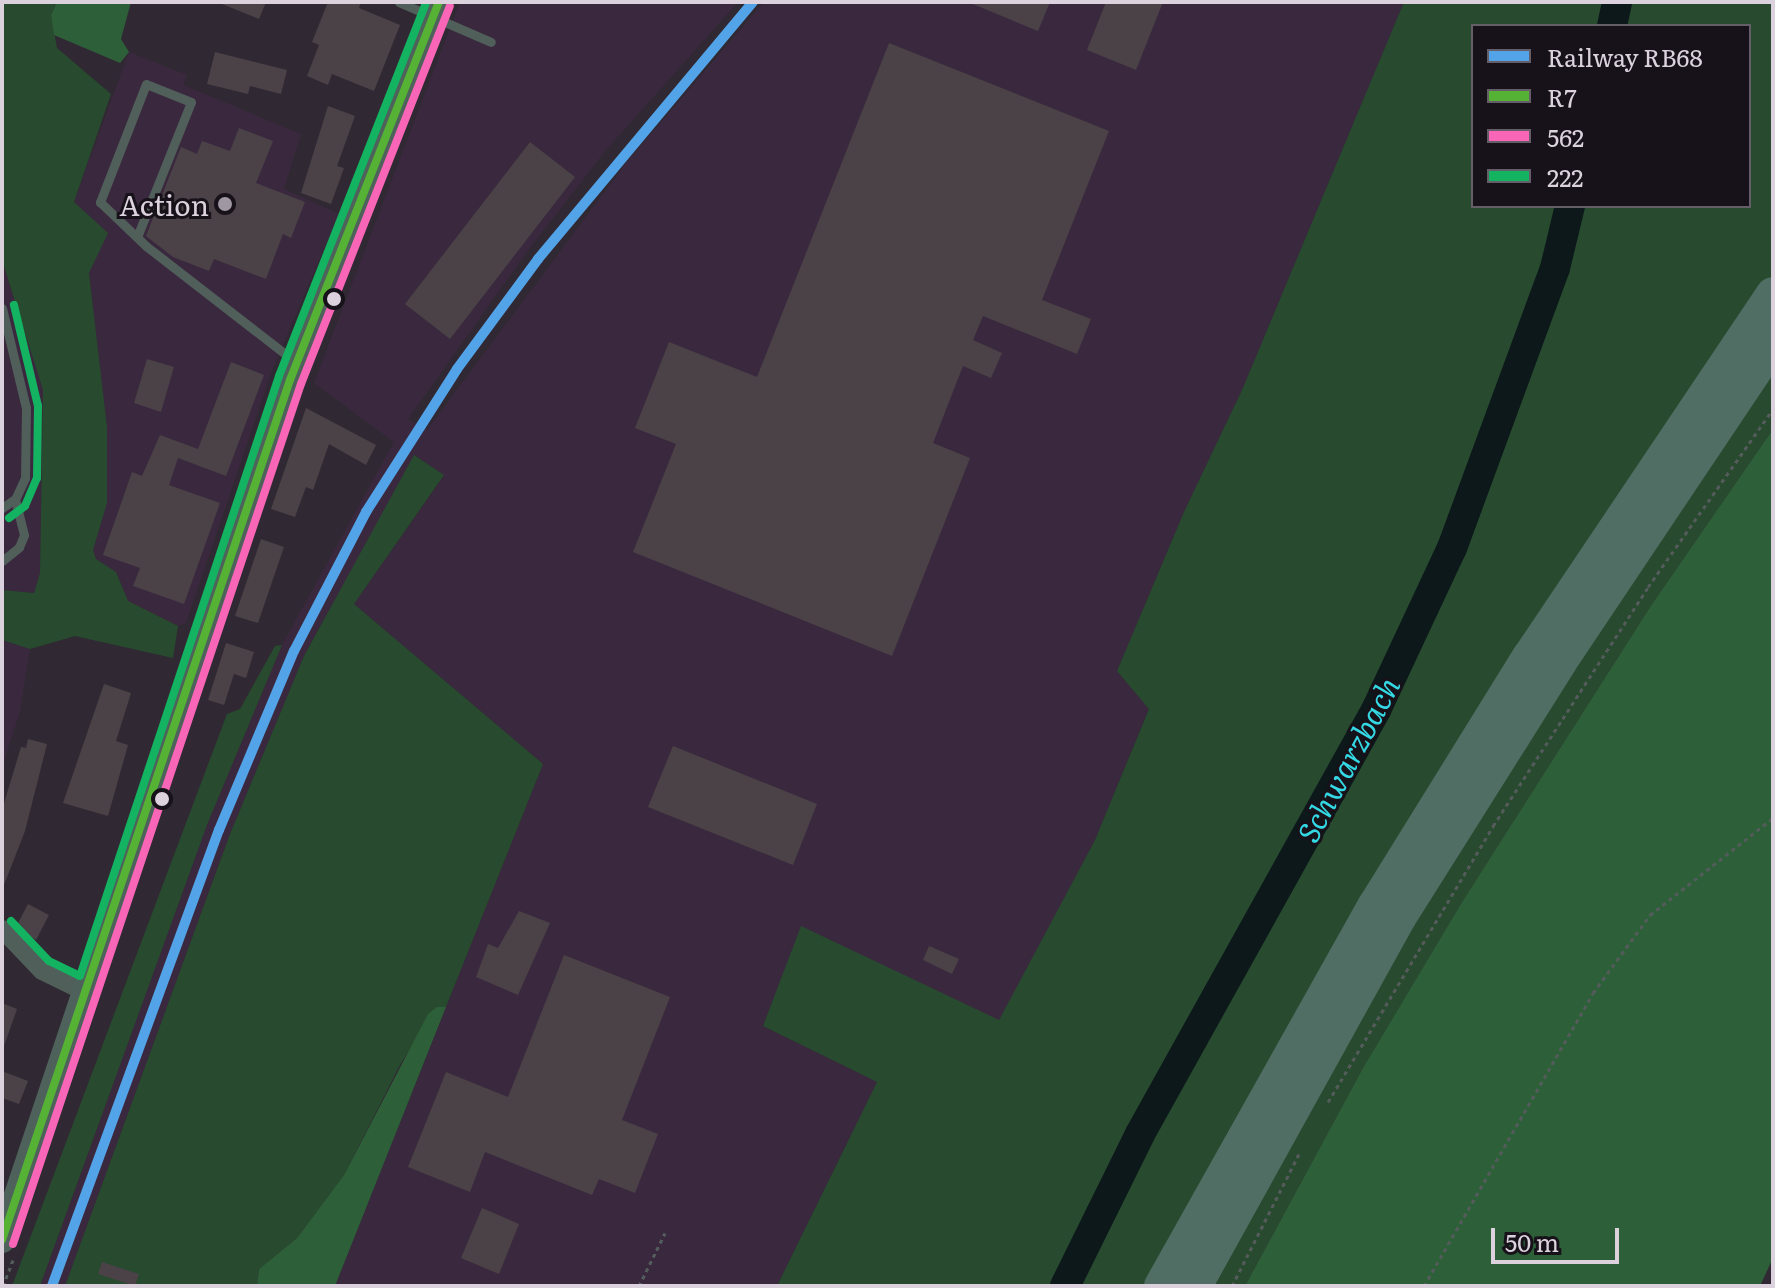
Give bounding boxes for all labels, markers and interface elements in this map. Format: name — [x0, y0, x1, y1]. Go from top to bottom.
legend — [1471, 24, 1751, 208]
text: Railway RB68 — [1547, 39, 1703, 74]
text: R7 — [1547, 79, 1577, 114]
text: 562 — [1547, 119, 1584, 154]
text: 222 — [1547, 159, 1584, 194]
place label: Action — [119, 187, 209, 221]
marker: Action — [216, 195, 234, 213]
unlabelled marker — [326, 291, 342, 307]
water label: Schwarzbach — [1288, 670, 1406, 848]
unlabelled marker — [154, 791, 170, 807]
scale bar — [1495, 1212, 1623, 1262]
text: 50 m — [1505, 1224, 1559, 1259]

